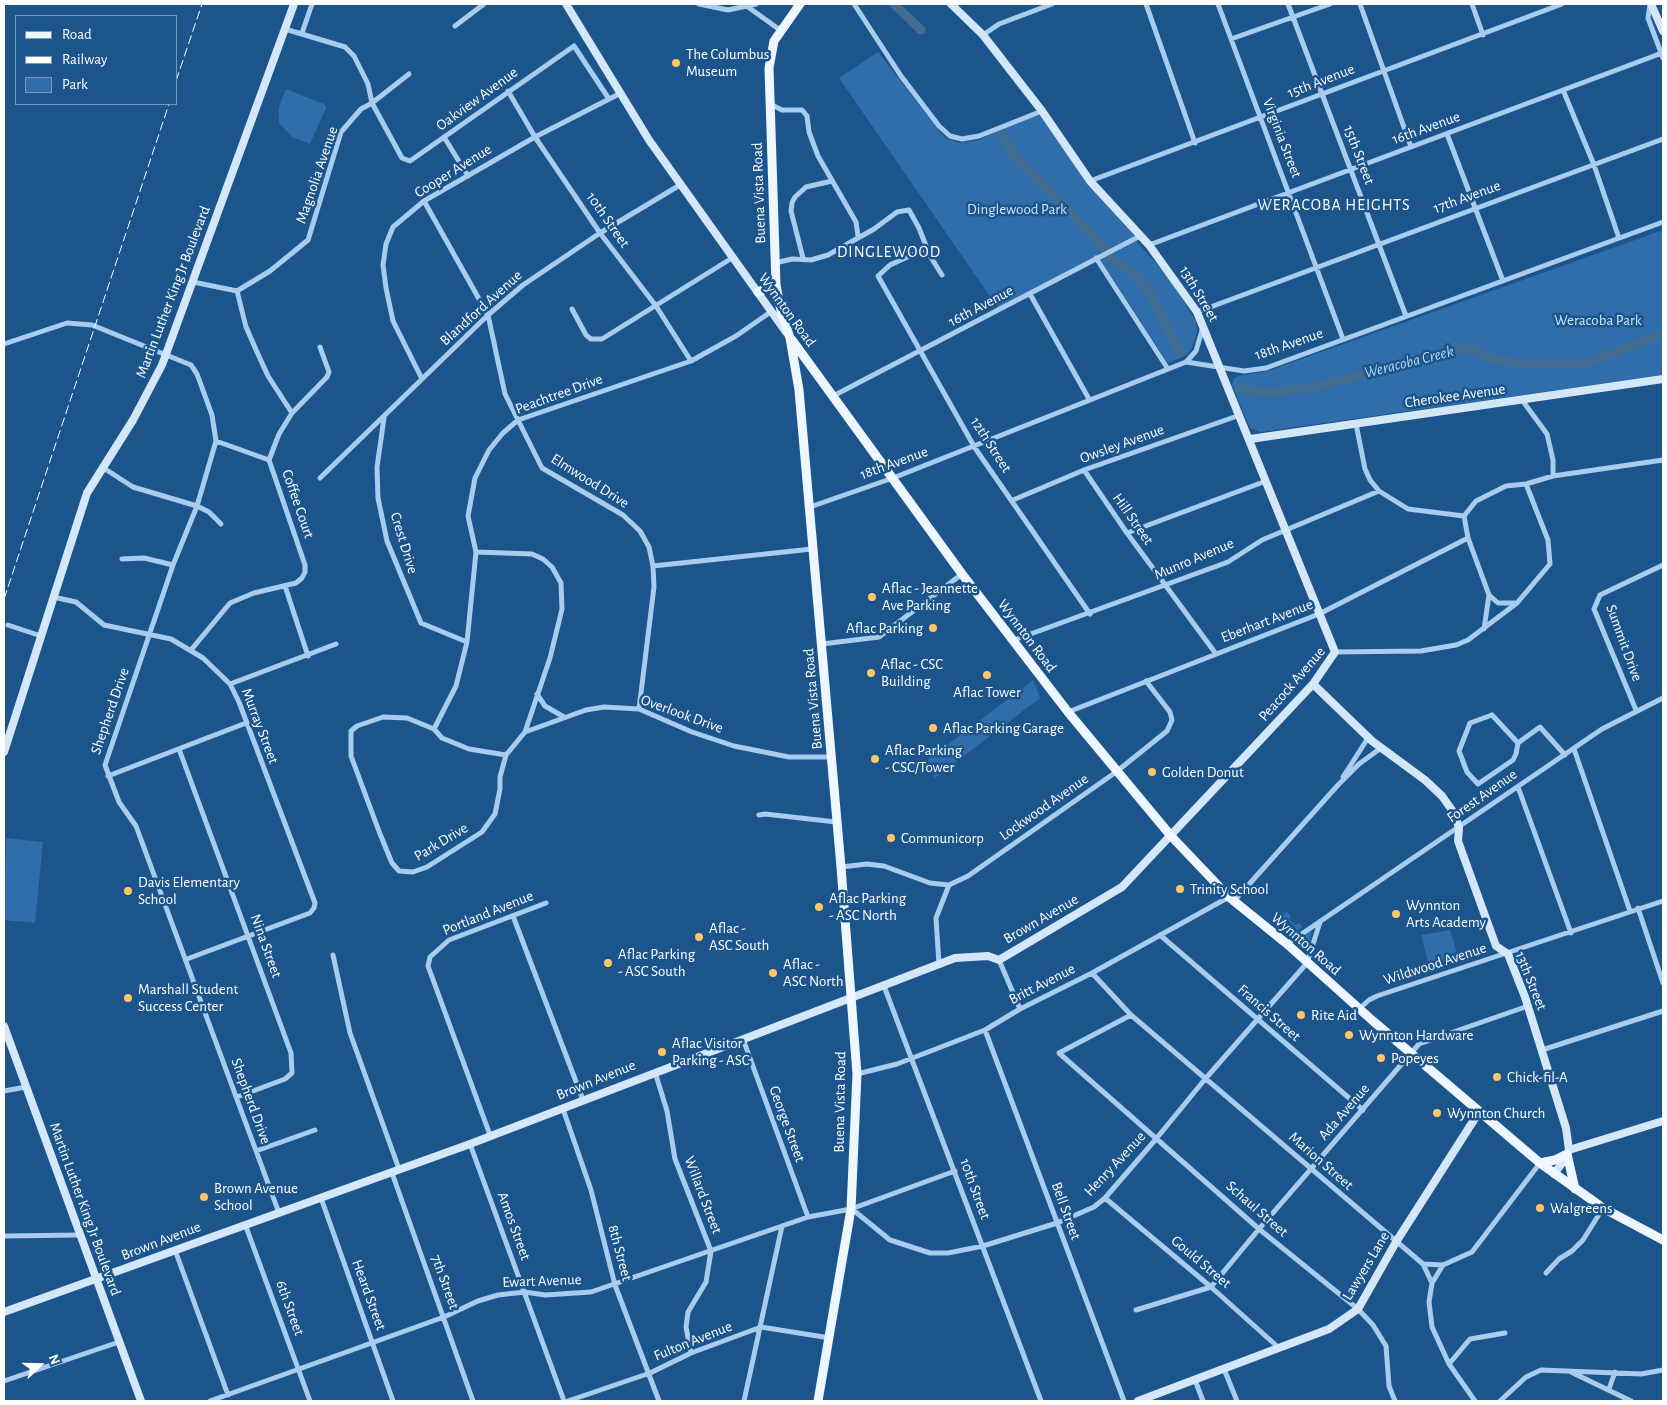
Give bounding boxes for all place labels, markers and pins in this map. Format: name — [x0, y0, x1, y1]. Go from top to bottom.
place label: The Columbus Museum — [686, 45, 769, 80]
marker: The Columbus Museum — [670, 57, 682, 69]
place label: Aflac - Jeannette Ave Parking — [882, 579, 978, 614]
marker: Aflac - Jeannette Ave Parking — [866, 591, 878, 603]
place label: Aflac Parking — [846, 619, 923, 637]
marker: Aflac Parking — [927, 622, 939, 634]
place label: Aflac - CSC Building — [881, 655, 943, 690]
marker: Aflac - CSC Building — [865, 667, 877, 679]
marker: Aflac Tower — [981, 669, 993, 681]
place label: Aflac Tower — [953, 683, 1021, 701]
place label: Aflac Parking Garage — [943, 719, 1064, 737]
marker: Aflac Parking Garage — [927, 722, 939, 734]
place label: Aflac Parking - CSC/Tower — [885, 741, 962, 776]
marker: Aflac Parking - CSC/Tower — [869, 753, 881, 765]
place label: Golden Donut — [1162, 763, 1244, 781]
marker: Golden Donut — [1146, 766, 1158, 778]
place label: Communicorp — [901, 829, 984, 847]
marker: Communicorp — [885, 832, 897, 844]
place label: Davis Elementary School — [138, 873, 240, 908]
place label: Trinity School — [1190, 880, 1269, 898]
marker: Trinity School — [1174, 883, 1186, 895]
marker: Davis Elementary School — [122, 885, 134, 897]
place label: Aflac Parking - ASC North — [829, 889, 906, 924]
place label: Wynnton Arts Academy — [1406, 896, 1486, 931]
marker: Aflac Parking - ASC North — [813, 901, 825, 913]
marker: Wynnton Arts Academy — [1390, 908, 1402, 920]
place label: Aflac - ASC South — [709, 919, 769, 954]
marker: Aflac - ASC South — [693, 931, 705, 943]
place label: Aflac Parking - ASC South — [618, 945, 695, 980]
place label: Aflac - ASC North — [783, 955, 844, 990]
marker: Aflac Parking - ASC South — [602, 957, 614, 969]
marker: Aflac - ASC North — [767, 967, 779, 979]
place label: Marshall Student Success Center — [138, 980, 238, 1015]
marker: Marshall Student Success Center — [122, 992, 134, 1004]
place label: Rite Aid — [1311, 1006, 1357, 1024]
marker: Rite Aid — [1295, 1009, 1307, 1021]
place label: Wynnton Hardware — [1359, 1026, 1473, 1044]
marker: Wynnton Hardware — [1343, 1029, 1355, 1041]
place label: Aflac Visitor Parking - ASC — [672, 1034, 750, 1069]
marker: Aflac Visitor Parking - ASC — [656, 1046, 668, 1058]
place label: Popeyes — [1391, 1049, 1439, 1067]
marker: Popeyes — [1375, 1052, 1387, 1064]
place label: Chick-fil-A — [1507, 1068, 1568, 1086]
marker: Chick-fil-A — [1491, 1071, 1503, 1083]
place label: Wynnton Church — [1447, 1104, 1545, 1122]
marker: Wynnton Church — [1431, 1107, 1443, 1119]
place label: Brown Avenue School — [214, 1179, 298, 1214]
marker: Brown Avenue School — [198, 1191, 210, 1203]
place label: Walgreens — [1550, 1199, 1612, 1217]
marker: Walgreens — [1534, 1202, 1546, 1214]

